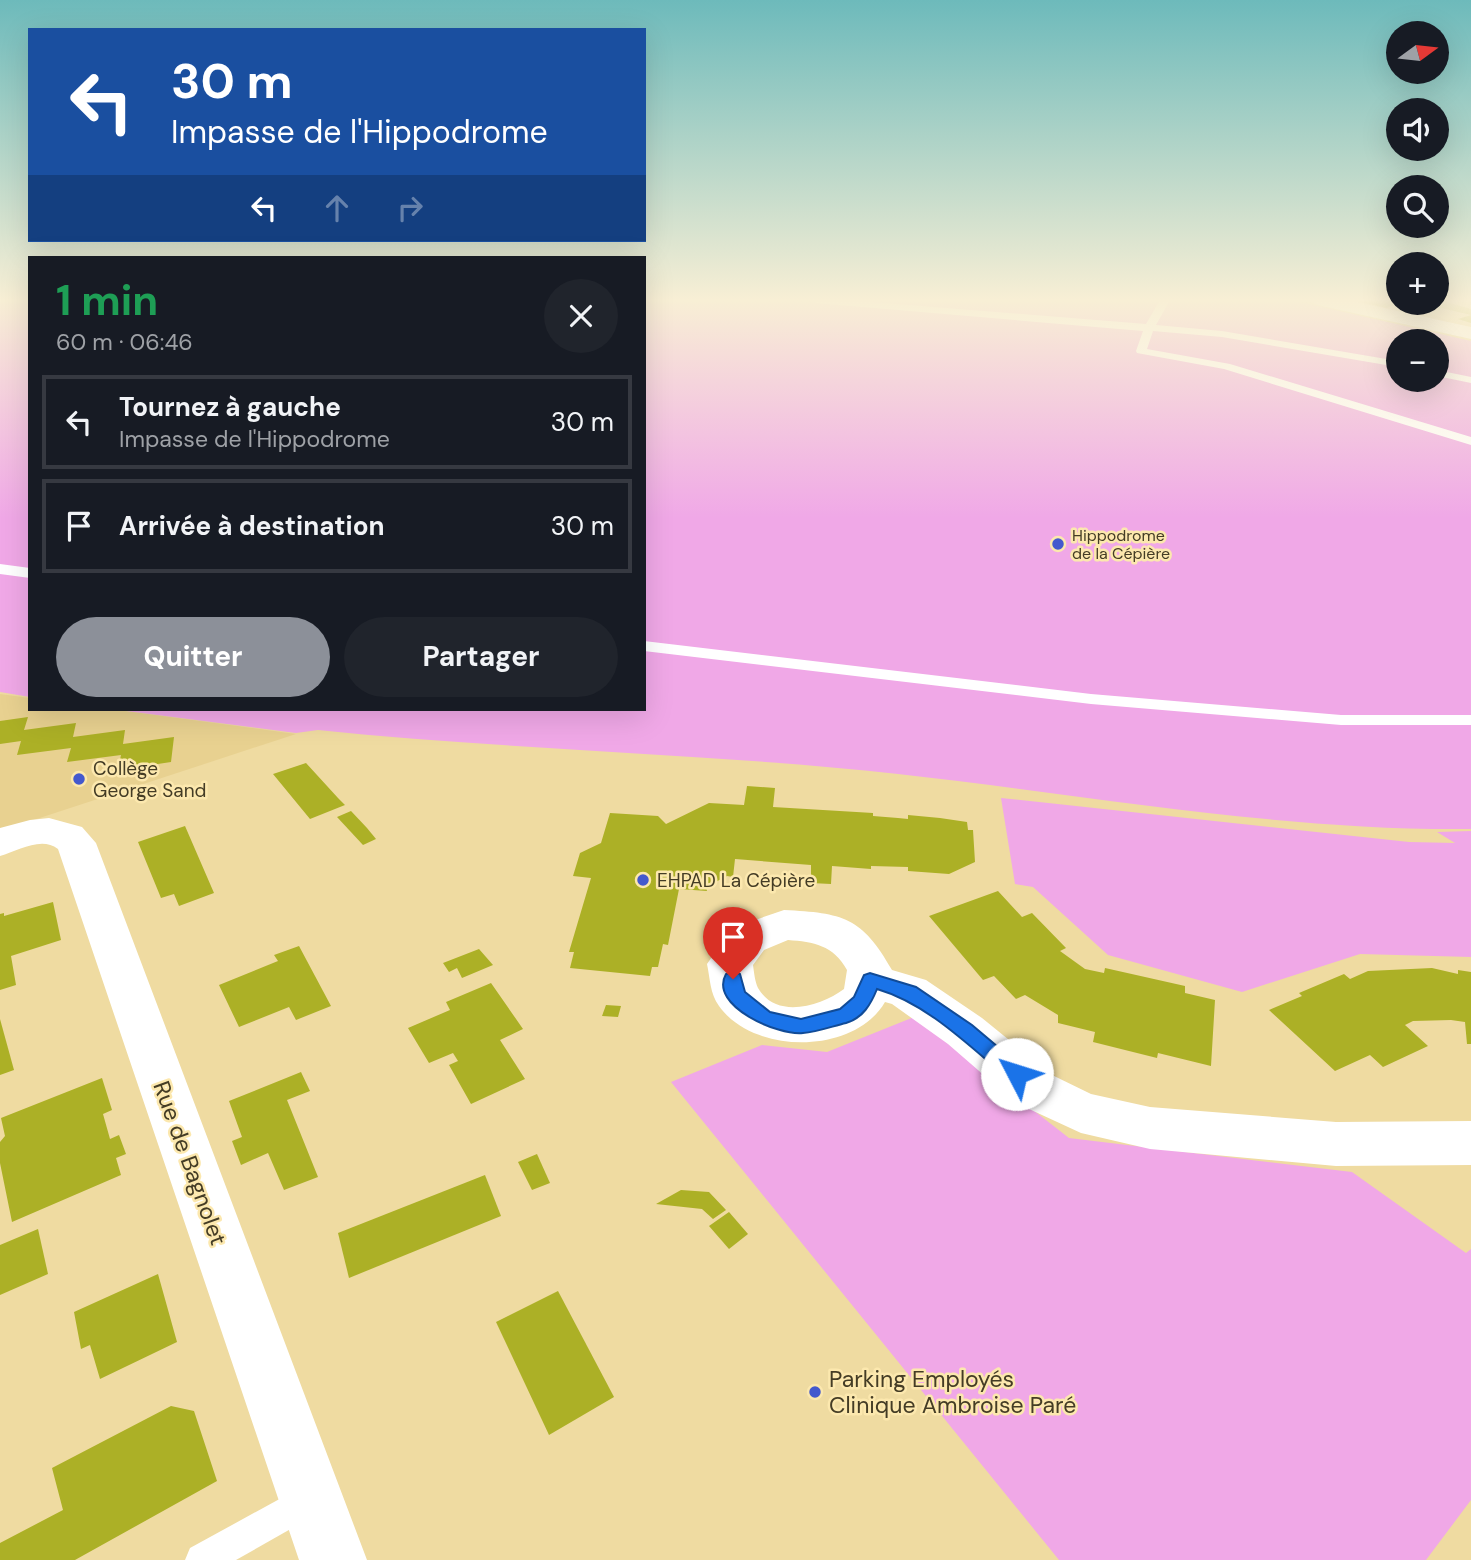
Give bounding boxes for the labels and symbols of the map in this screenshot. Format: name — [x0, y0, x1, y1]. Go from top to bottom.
north arrow — [1386, 21, 1449, 84]
place label: Hippodrome de la Cépière — [1072, 525, 1170, 564]
marker: Hippodrome de la Cépière — [1050, 536, 1066, 552]
place label: Collège George Sand — [93, 756, 207, 803]
marker: Collège George Sand — [71, 771, 87, 787]
place label: EHPAD La Cépière — [657, 868, 815, 893]
marker: EHPAD La Cépière — [635, 872, 651, 888]
pin — [703, 907, 763, 979]
position arrow — [980, 1037, 1054, 1111]
street label: Rue de Bagnolet — [146, 1077, 234, 1249]
place label: Parking Employés Clinique Ambroise Paré — [829, 1364, 1076, 1420]
marker: Parking Employés Clinique Ambroise Paré — [807, 1384, 823, 1400]

